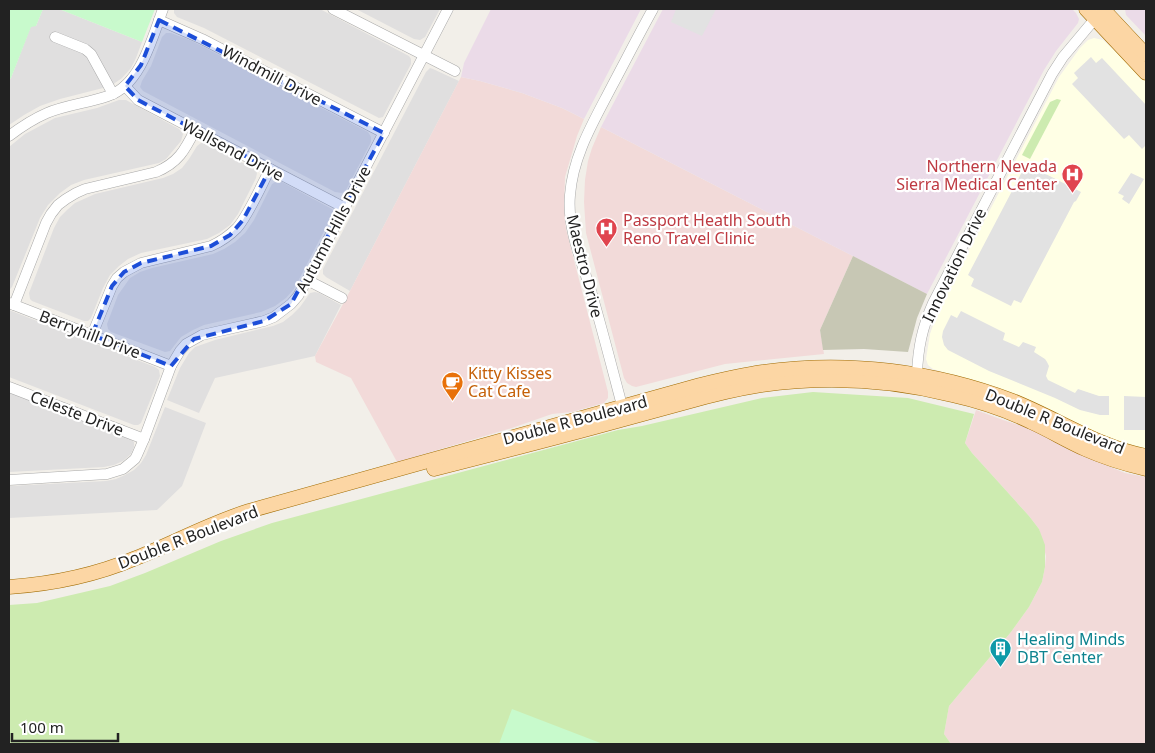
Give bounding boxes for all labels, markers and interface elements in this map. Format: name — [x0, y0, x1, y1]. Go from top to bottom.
street label: Windmill Drive — [218, 40, 326, 110]
street label: Wallsend Drive — [178, 114, 288, 186]
place label: Northern Nevada Sierra Medical Center — [896, 155, 1057, 195]
street label: Autumn Hills Drive — [290, 162, 376, 296]
hospital icon: Northern Nevada Sierra Medical Center — [1061, 163, 1085, 194]
street label: Innovation Drive — [917, 204, 991, 326]
place label: Passport Heatlh South Reno Travel Clinic — [623, 209, 791, 249]
street label: Maestro Drive — [562, 212, 608, 320]
hospital icon: Passport Heatlh South Reno Travel Clinic — [595, 217, 619, 248]
street label: Berryhill Drive — [36, 305, 144, 363]
place label: Kitty Kisses Cat Cafe — [468, 362, 552, 402]
cafe icon: Kitty Kisses Cat Cafe — [440, 370, 464, 401]
street label: Double R Boulevard — [982, 383, 1128, 459]
street label: Celeste Drive — [27, 385, 127, 441]
street label: Double R Boulevard — [500, 390, 650, 450]
street label: Double R Boulevard — [115, 500, 261, 574]
place label: Healing Minds DBT Center — [1017, 628, 1125, 668]
building icon: Healing Minds DBT Center — [989, 636, 1013, 667]
scale bar — [12, 710, 119, 742]
text: 100 m — [20, 717, 64, 737]

